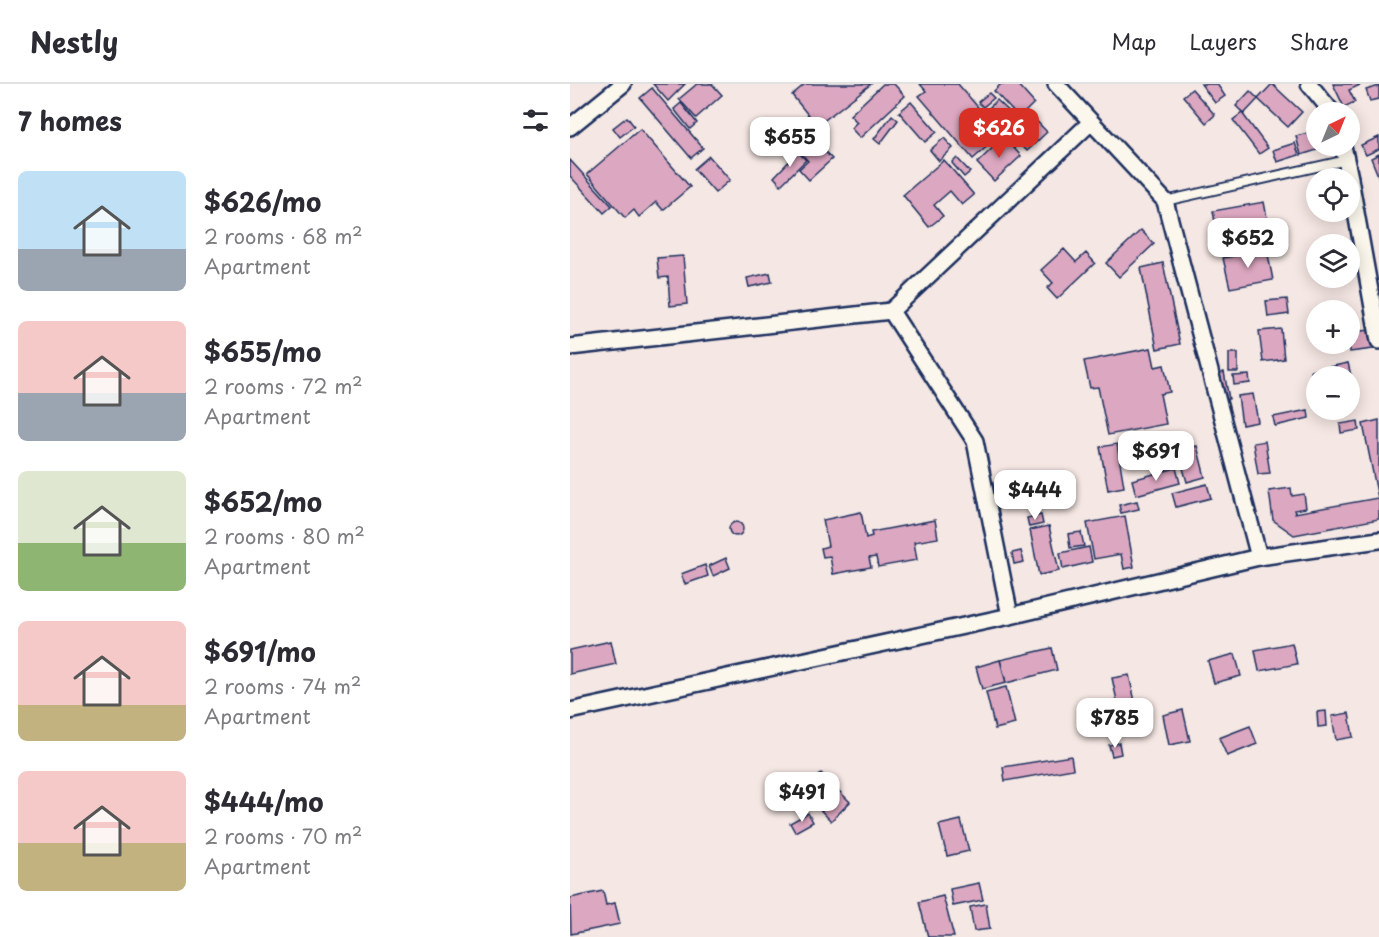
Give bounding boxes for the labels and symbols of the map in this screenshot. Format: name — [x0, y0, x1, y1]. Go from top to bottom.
north arrow — [1306, 102, 1360, 156]
pin: $626 — [963, 108, 1035, 159]
pin: $655 — [754, 117, 826, 168]
pin: $652 — [1212, 218, 1284, 269]
pin: $691 — [1120, 431, 1192, 482]
pin: $444 — [999, 470, 1071, 521]
pin: $785 — [1079, 698, 1151, 749]
pin: $491 — [766, 772, 838, 823]

